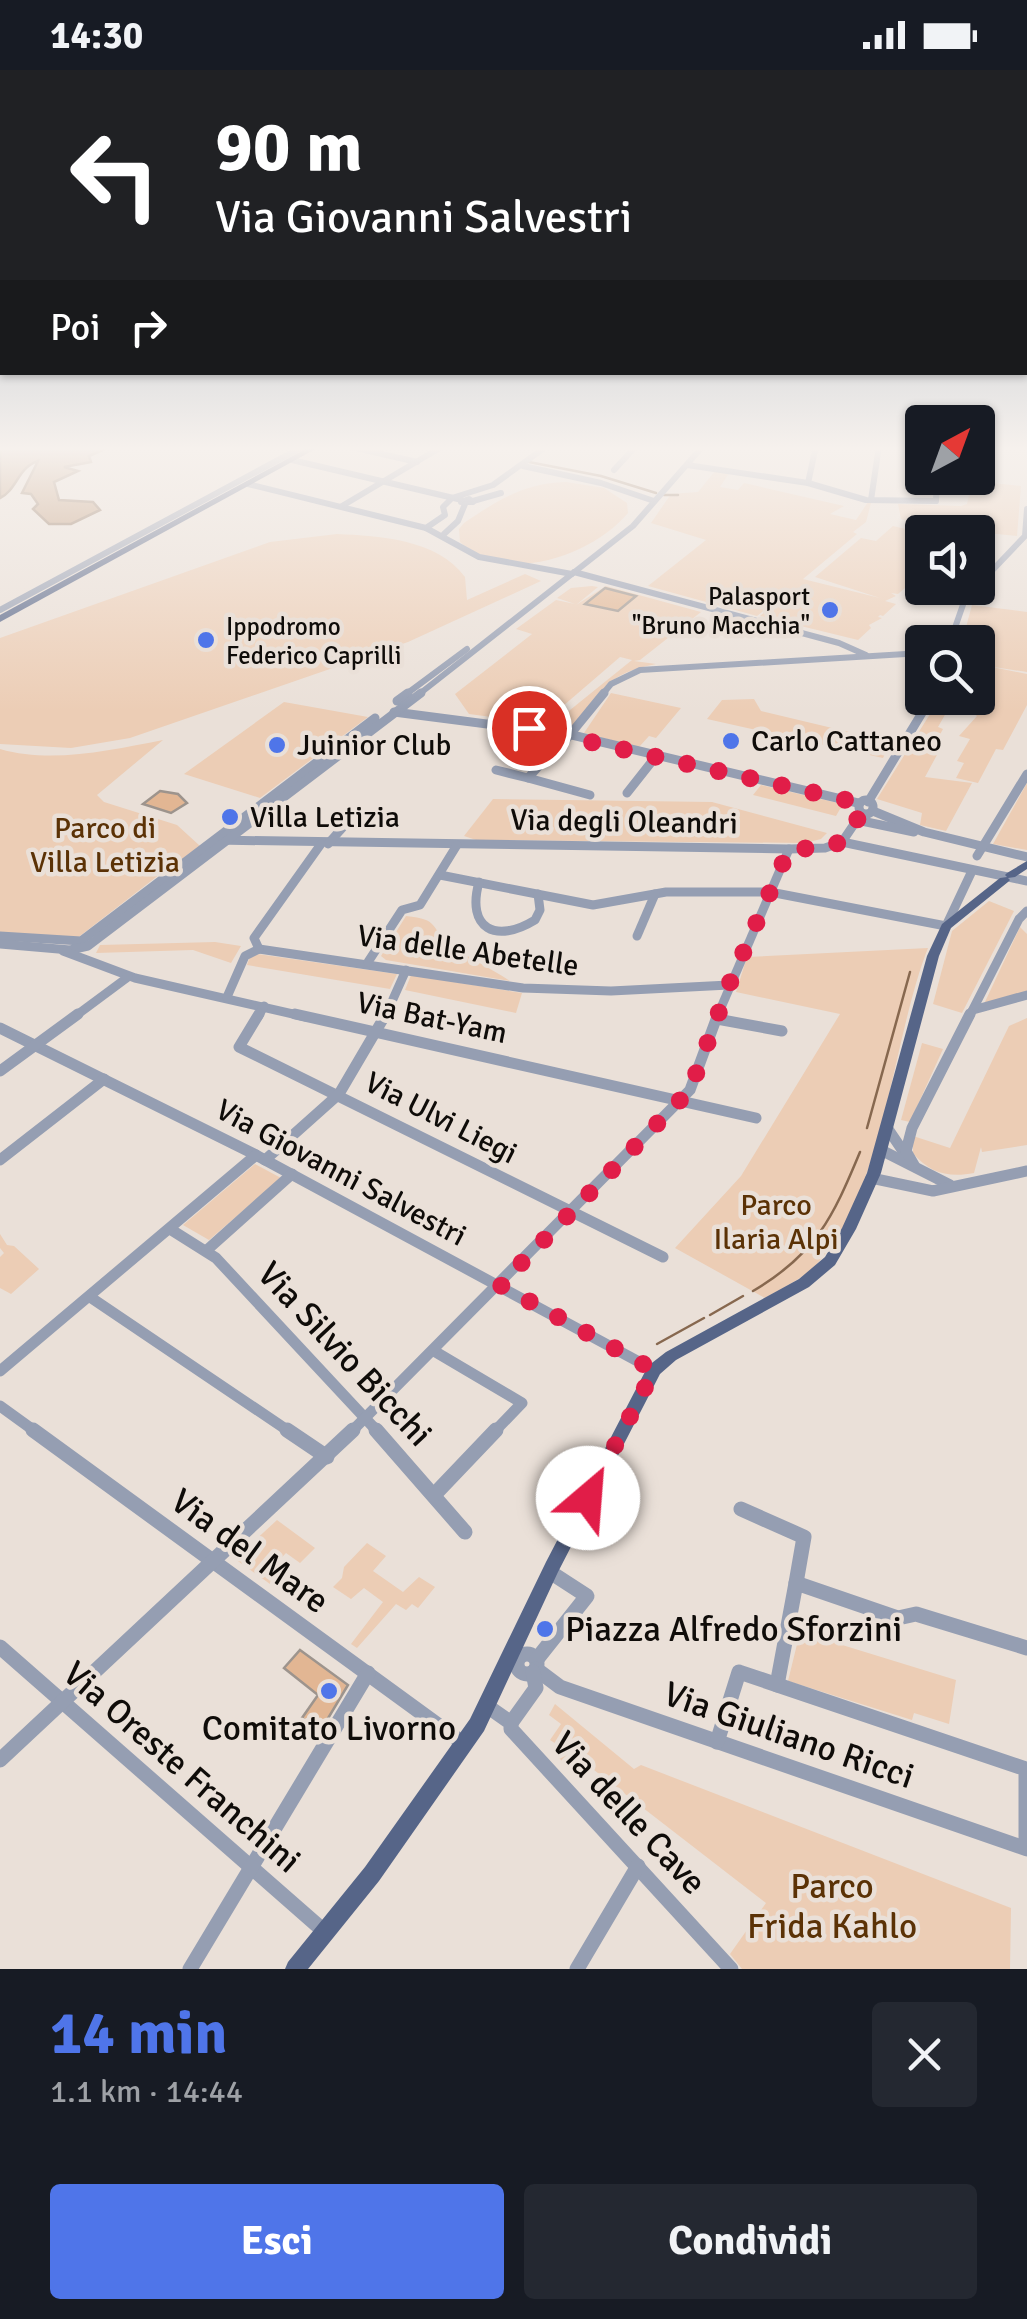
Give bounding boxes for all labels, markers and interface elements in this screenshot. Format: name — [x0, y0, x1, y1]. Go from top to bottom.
text: 14:30 — [50, 12, 143, 59]
text: 90 m — [215, 104, 363, 190]
icon: left — [50, 110, 180, 240]
text: Via Giovanni Salvestri — [215, 190, 632, 245]
icon: right — [121, 300, 176, 355]
text: Poi — [50, 304, 101, 351]
north arrow — [905, 405, 995, 495]
map controls — [905, 405, 995, 715]
button: sound — [905, 515, 995, 605]
place label: Palasport "Bruno Macchia" — [632, 581, 810, 641]
marker: Palasport "Bruno Macchia" — [819, 599, 841, 621]
place label: Ippodromo Federico Caprilli — [226, 611, 401, 671]
button: search — [905, 625, 995, 715]
marker: Ippodromo Federico Caprilli — [195, 629, 217, 651]
pin — [487, 686, 572, 771]
icon: arrive — [502, 701, 557, 756]
place label: Carlo Cattaneo — [751, 723, 942, 760]
place label: Juinior Club — [297, 727, 451, 764]
marker: Carlo Cattaneo — [720, 730, 742, 752]
marker: Juinior Club — [266, 734, 288, 756]
place label: Villa Letizia — [250, 799, 400, 836]
street label: Via degli Oleandri — [510, 802, 738, 842]
marker: Villa Letizia — [219, 806, 241, 828]
park label: Parco di Villa Letizia — [30, 810, 180, 881]
street label: Via delle Abetelle — [355, 917, 581, 985]
street label: Via Bat-Yam — [353, 984, 511, 1052]
street label: Via Ulvi Liegi — [359, 1064, 523, 1172]
street label: Via Giovanni Salvestri — [210, 1091, 472, 1255]
park label: Parco Ilaria Alpi — [713, 1187, 839, 1258]
street label: Via Silvio Bicchi — [249, 1253, 441, 1455]
position arrow — [536, 1446, 640, 1550]
street label: Via del Mare — [163, 1479, 337, 1623]
place label: Piazza Alfredo Sforzini — [565, 1608, 902, 1651]
marker: Piazza Alfredo Sforzini — [534, 1618, 556, 1640]
street label: Via Oreste Franchini — [54, 1652, 310, 1882]
street label: Via Giuliano Ricci — [658, 1672, 920, 1798]
marker: Comitato Livorno — [318, 1680, 340, 1702]
place label: Comitato Livorno — [202, 1707, 456, 1750]
street label: Via delle Cave — [543, 1723, 715, 1903]
park label: Parco Frida Kahlo — [747, 1865, 917, 1948]
text: 14 min — [50, 1997, 227, 2071]
button: close — [872, 2002, 977, 2107]
text: 1.1 km · 14:44 — [50, 2072, 243, 2111]
button: Esci — [50, 2184, 504, 2299]
button: Condividi — [524, 2184, 977, 2299]

